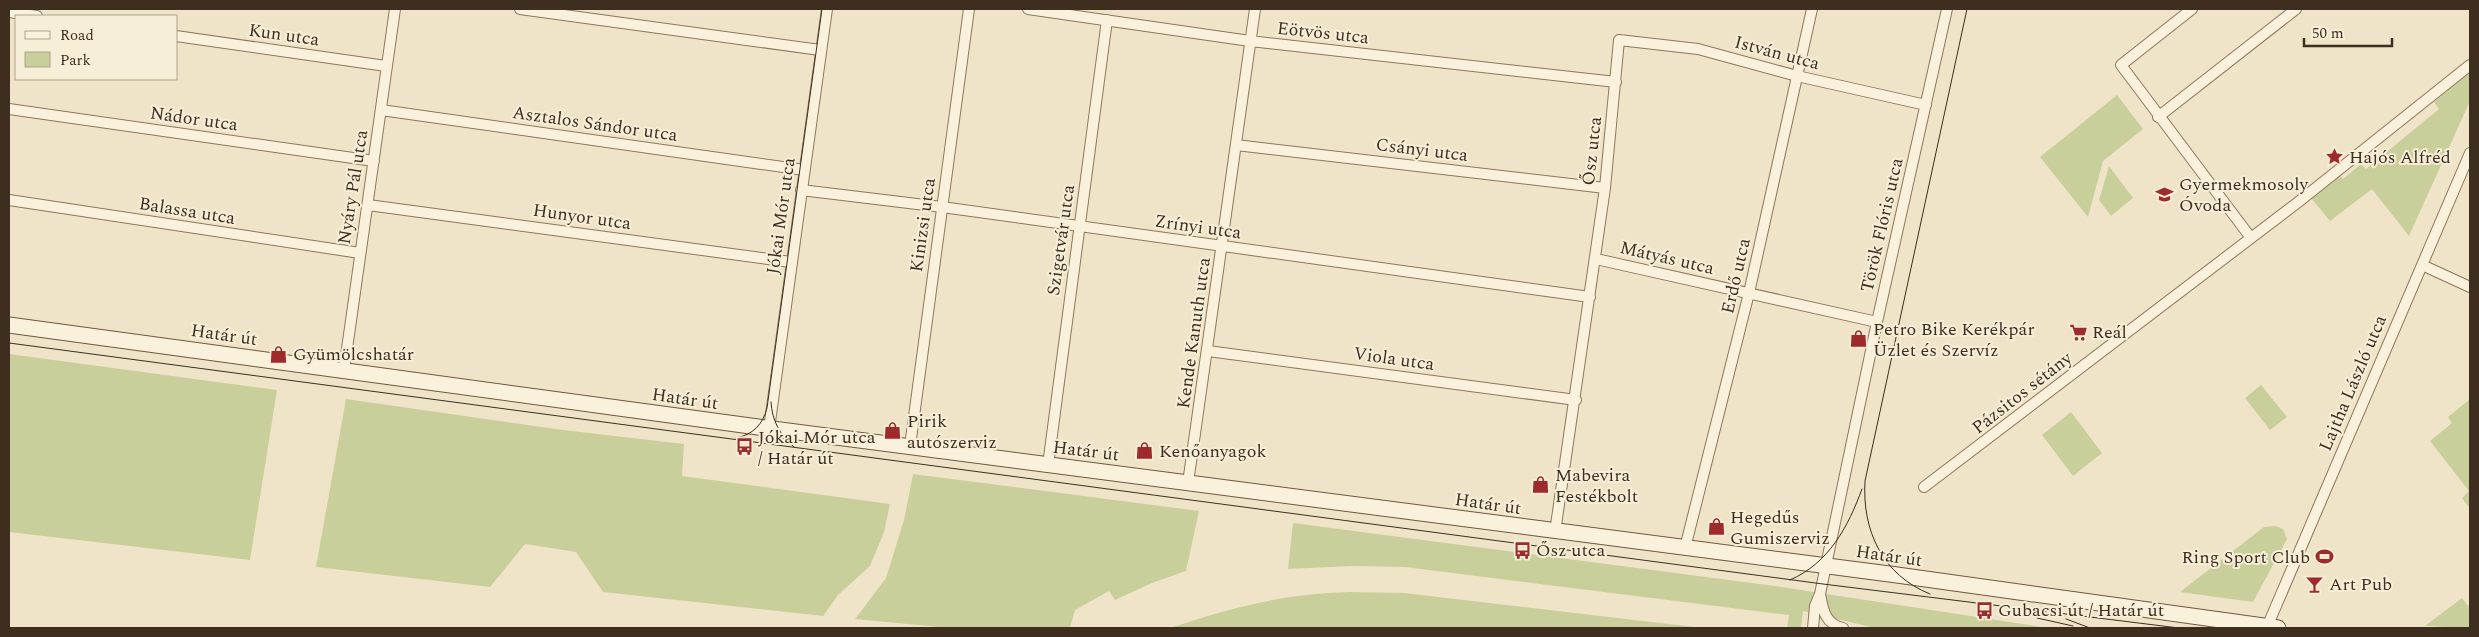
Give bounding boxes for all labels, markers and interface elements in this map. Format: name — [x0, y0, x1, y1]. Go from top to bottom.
legend — [15, 15, 178, 80]
street label: Eötvös utca — [1276, 15, 1371, 51]
scale bar — [2304, 15, 2392, 47]
street label: Kun utca — [247, 17, 321, 53]
text: 50 m — [2312, 22, 2344, 45]
text: Road — [60, 24, 94, 47]
street label: István utca — [1731, 29, 1823, 77]
text: Park — [60, 49, 91, 72]
street label: Nádor utca — [148, 99, 240, 139]
street label: Asztalos Sándor utca — [511, 99, 680, 149]
street label: Ősz utca — [1575, 115, 1609, 187]
street label: Nyáry Pál utca — [331, 128, 375, 246]
street label: Csányi utca — [1374, 131, 1470, 169]
place label: Hajós Alfréd — [2349, 144, 2451, 171]
place icon: Hajós Alfréd — [2325, 147, 2345, 167]
street label: Török Flóris utca — [1853, 155, 1911, 295]
street label: Jókai Mór utca — [759, 156, 803, 276]
place label: Gyermekmosoly Óvoda — [2179, 171, 2310, 219]
street label: Kinizsi utca — [903, 176, 943, 274]
street label: Szigetvár utca — [1040, 183, 1082, 297]
school or university icon: Gyermekmosoly Óvoda — [2155, 184, 2175, 204]
street label: Balassa utca — [137, 190, 237, 232]
street label: Hunyor utca — [531, 197, 633, 237]
street label: Zrínyi utca — [1153, 208, 1243, 246]
street label: Mátyás utca — [1617, 234, 1717, 282]
street label: Erdő utca — [1714, 235, 1758, 317]
street label: Kende Kanuth utca — [1170, 256, 1218, 410]
street label: Lajtha László utca — [2312, 311, 2394, 455]
place label: Petro Bike Kerékpár Üzlet és Szervíz — [1873, 316, 2035, 364]
street label: Határ út — [189, 317, 259, 353]
place label: Reál — [2092, 319, 2127, 346]
supermarket icon: Reál — [2068, 322, 2088, 342]
shop icon: Petro Bike Kerékpár Üzlet és Szervíz — [1849, 329, 1869, 349]
street label: Viola utca — [1352, 340, 1436, 378]
place label: Gyümölcshatár — [293, 341, 414, 368]
shop icon: Gyümölcshatár — [269, 344, 289, 364]
street label: Pázsitos sétány — [1966, 344, 2079, 441]
street label: Határ út — [650, 381, 720, 417]
place label: Pirik autószerviz — [907, 408, 997, 456]
shop icon: Pirik autószerviz — [883, 421, 903, 441]
place label: Jókai Mór utca / Határ út — [758, 424, 876, 472]
street label: Határ út — [1051, 434, 1121, 468]
bus stop icon: Jókai Mór utca / Határ út — [734, 437, 754, 457]
place label: Kenőanyagok — [1159, 438, 1266, 465]
shop icon: Kenőanyagok — [1135, 441, 1155, 461]
place label: Mabevira Festékbolt — [1555, 462, 1638, 510]
shop icon: Mabevira Festékbolt — [1531, 475, 1551, 495]
street label: Határ út — [1453, 486, 1523, 522]
place label: Hegedűs Gumiszerviz — [1730, 504, 1830, 552]
shop icon: Hegedűs Gumiszerviz — [1706, 517, 1726, 537]
place label: Ősz utca — [1536, 537, 1605, 564]
street label: Határ út — [1854, 538, 1924, 574]
bus stop icon: Ősz utca — [1512, 540, 1532, 560]
place label: Ring Sport Club — [2182, 544, 2310, 571]
sports icon: Ring Sport Club — [2314, 547, 2334, 567]
place label: Art Pub — [2329, 571, 2392, 598]
bar icon: Art Pub — [2305, 574, 2325, 594]
place label: Gubacsi út / Határ út — [1998, 597, 2164, 624]
bus stop icon: Gubacsi út / Határ út — [1974, 600, 1994, 620]

